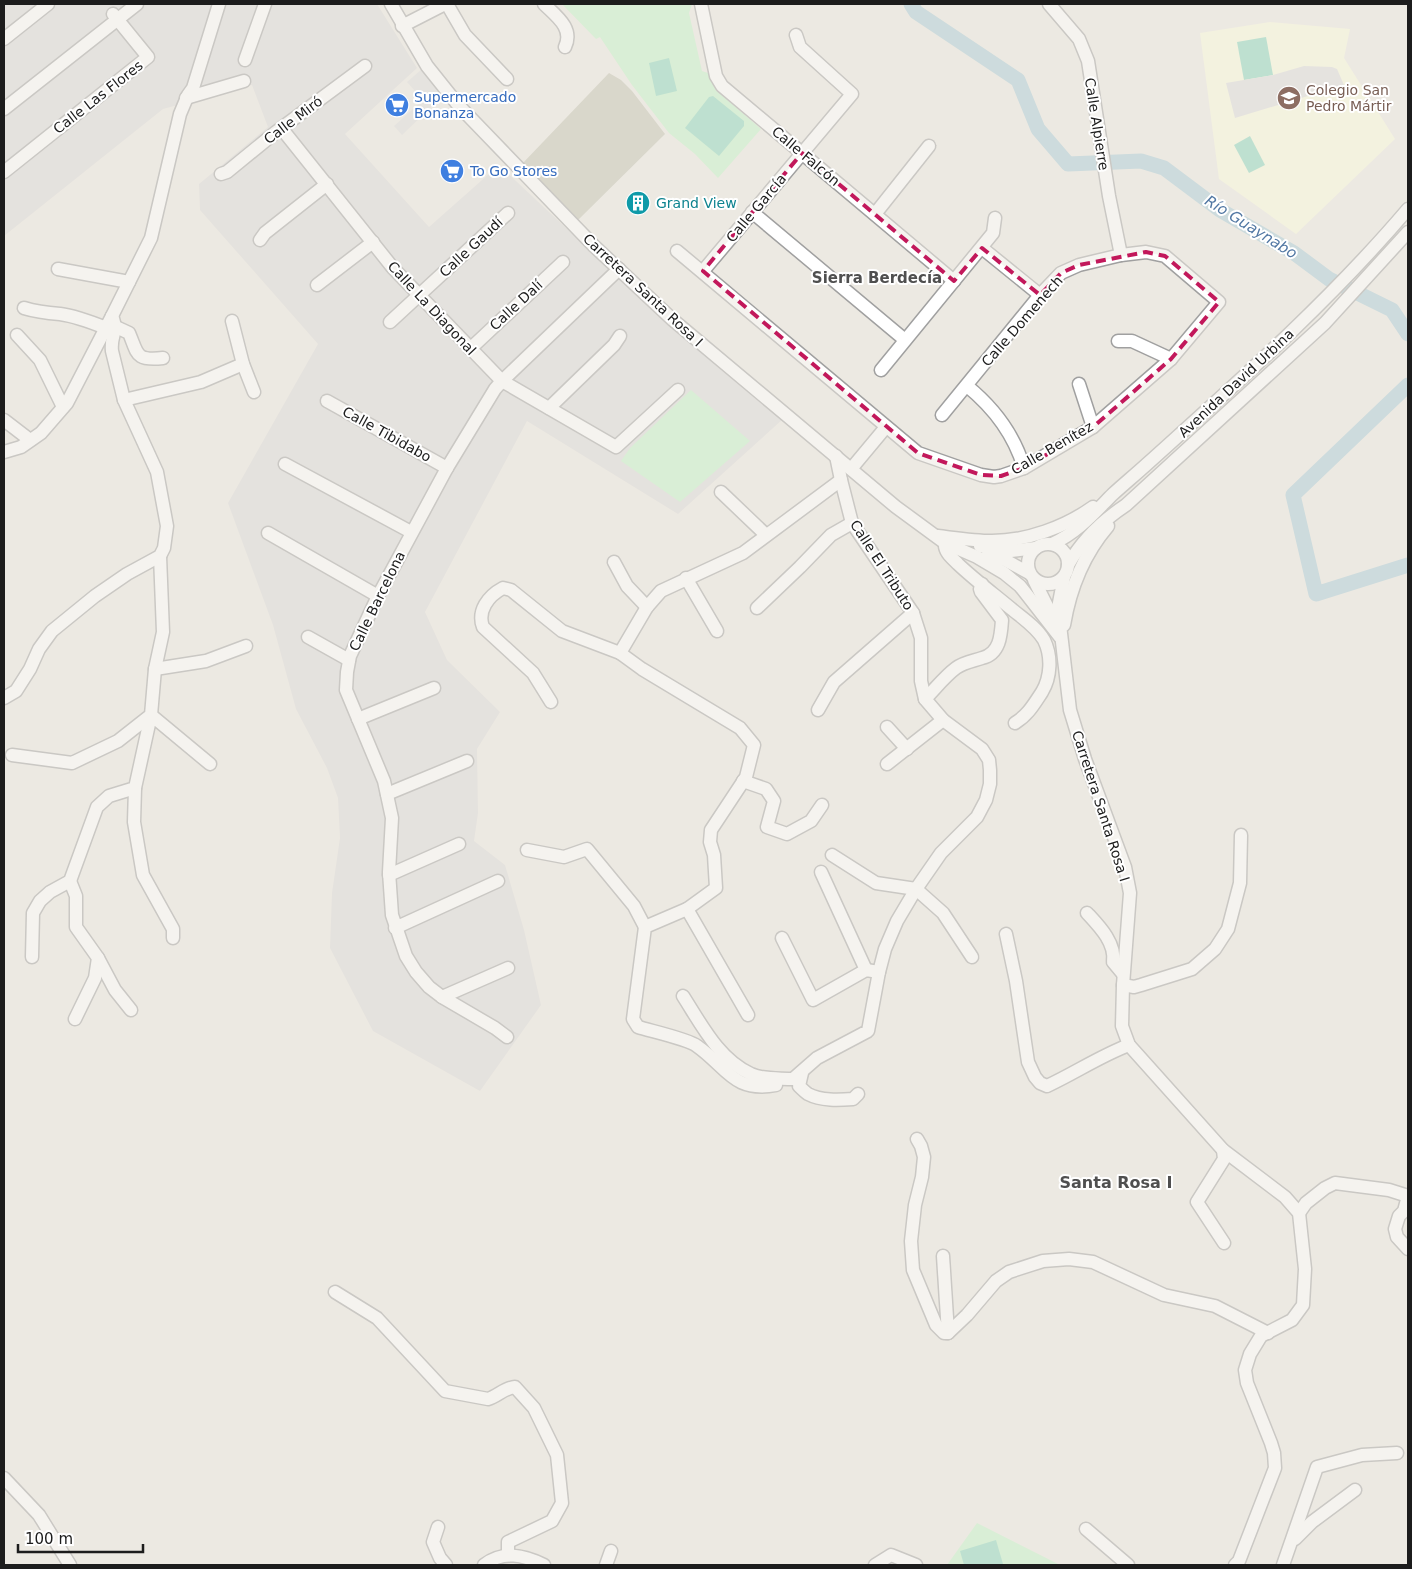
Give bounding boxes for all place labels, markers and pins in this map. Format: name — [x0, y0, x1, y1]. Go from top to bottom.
place label: Colegio San Pedro Mártir — [1306, 82, 1392, 114]
school or university icon: Colegio San Pedro Mártir — [1276, 85, 1302, 111]
place label: Supermercado Bonanza — [414, 89, 516, 121]
supermarket icon: Supermercado Bonanza — [384, 92, 410, 118]
supermarket icon: To Go Stores — [439, 158, 465, 184]
place label: To Go Stores — [469, 163, 557, 179]
building icon: Grand View — [625, 190, 651, 216]
place label: Grand View — [656, 195, 737, 211]

